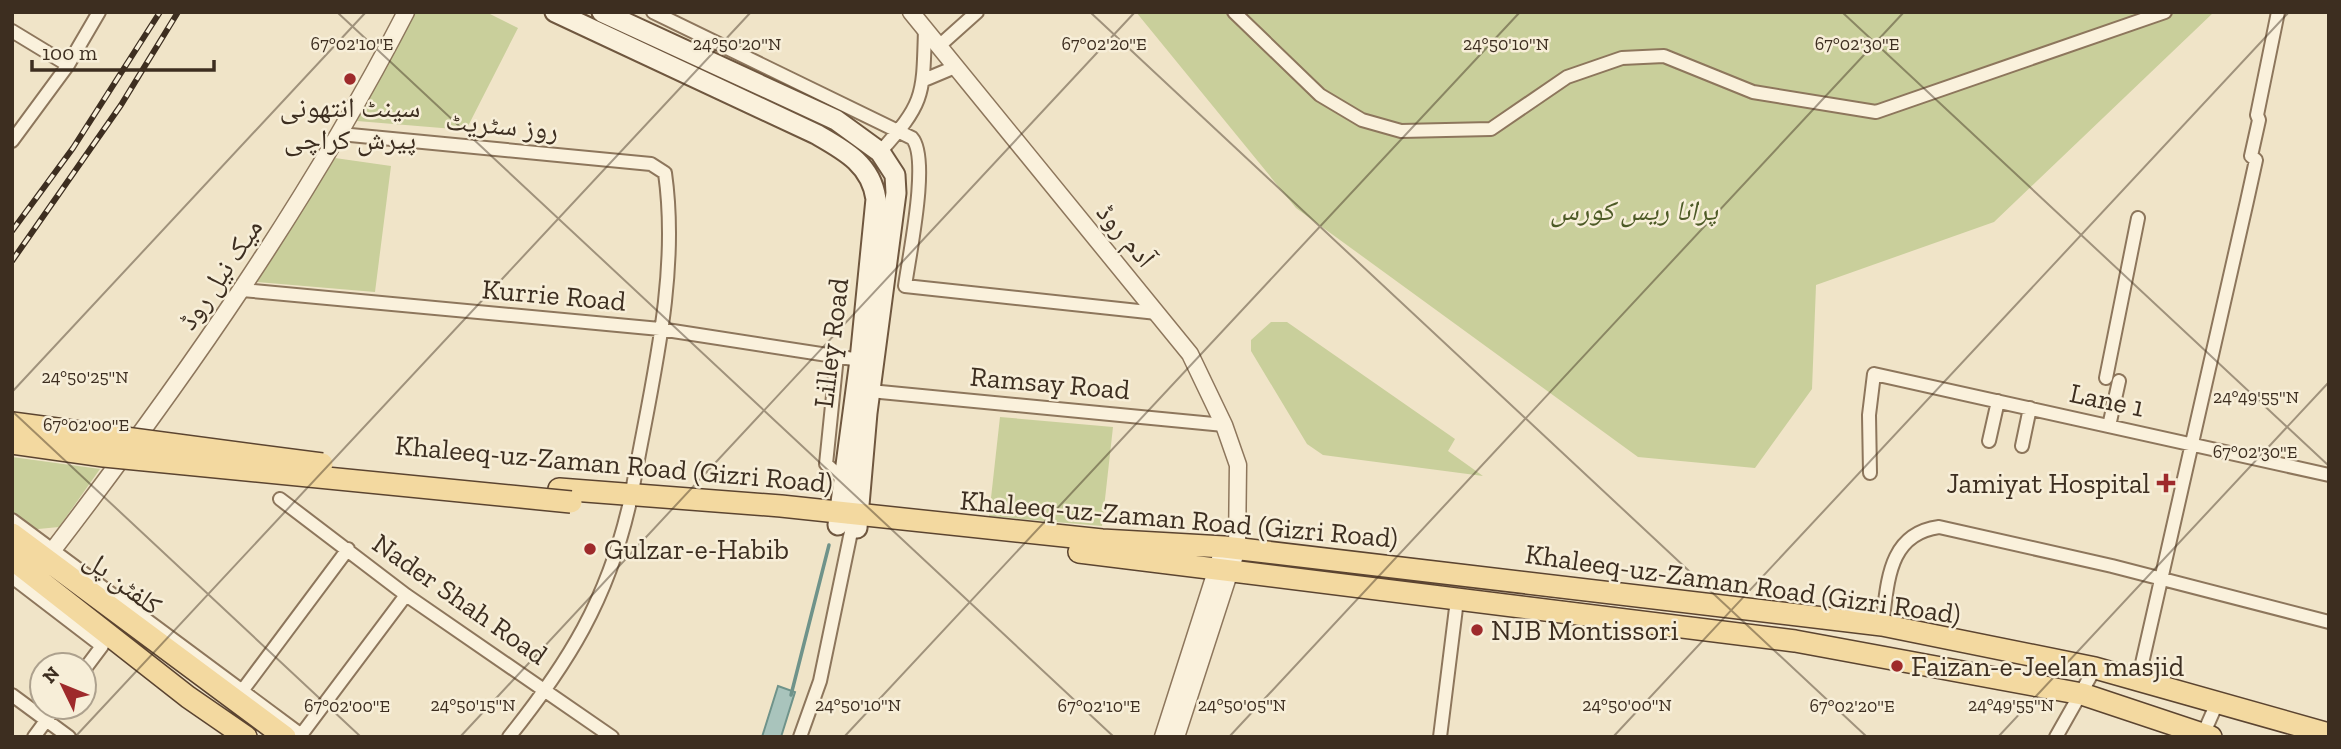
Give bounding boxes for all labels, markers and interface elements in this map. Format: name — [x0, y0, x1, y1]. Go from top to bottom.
scale bar — [32, 28, 214, 72]
text: 67°02'10"E — [311, 33, 393, 55]
text: 24°50'20"N — [693, 33, 781, 55]
text: 67°02'20"E — [1061, 33, 1147, 55]
text: 24°50'10"N — [1463, 33, 1549, 55]
text: 67°02'30"E — [1815, 33, 1899, 55]
text: 100 m — [42, 40, 97, 65]
marker: سینٹ انتھونی پیرش کراچی — [342, 71, 358, 87]
place label: سینٹ انتھونی پیرش کراچی — [279, 91, 421, 157]
street label: روز سٹریٹ — [444, 104, 560, 146]
park label: پرانا ریس کورس — [1550, 194, 1718, 228]
street label: آدم روڈ — [1088, 196, 1163, 276]
street label: میک نیل روڈ — [171, 212, 270, 336]
street label: Kurrie Road — [481, 272, 627, 318]
street label: Lilley Road — [807, 276, 855, 410]
street label: Ramsay Road — [969, 360, 1131, 406]
text: 24°50'25"N — [41, 366, 129, 388]
street label: Lane 1 — [2067, 376, 2147, 424]
text: 24°49'55"N — [2213, 386, 2299, 408]
text: 67°02'00"E — [43, 414, 129, 436]
street label: Khaleeq-uz-Zaman Road (Gizri Road) — [394, 428, 834, 500]
text: 67°02'30"E — [2213, 441, 2297, 463]
place label: Jamiyat Hospital — [1947, 467, 2150, 500]
marker: Jamiyat Hospital — [2156, 473, 2176, 493]
street label: Khaleeq-uz-Zaman Road (Gizri Road) — [959, 483, 1399, 555]
street label: Nader Shah Road — [366, 526, 554, 672]
place label: Gulzar-e-Habib — [604, 533, 789, 566]
street label: Khaleeq-uz-Zaman Road (Gizri Road) — [1523, 537, 1963, 631]
marker: Gulzar-e-Habib — [582, 541, 598, 557]
street label: کلفٹن پل — [77, 542, 168, 623]
place label: NJB Montissori — [1491, 614, 1679, 647]
marker: NJB Montissori — [1469, 622, 1485, 638]
place label: Faizan-e-Jeelan masjid — [1911, 650, 2184, 683]
north arrow — [28, 651, 98, 721]
marker: Faizan-e-Jeelan masjid — [1889, 658, 1905, 674]
text: N — [38, 662, 64, 688]
text: 24°50'15"N — [431, 694, 515, 716]
text: 24°50'10"N — [815, 694, 901, 716]
text: 24°50'05"N — [1198, 694, 1286, 716]
text: 24°50'00"N — [1582, 694, 1672, 716]
text: 24°49'55"N — [1968, 694, 2054, 716]
text: 67°02'00"E — [304, 695, 390, 717]
text: 67°02'10"E — [1058, 695, 1140, 717]
text: 67°02'20"E — [1809, 695, 1895, 717]

